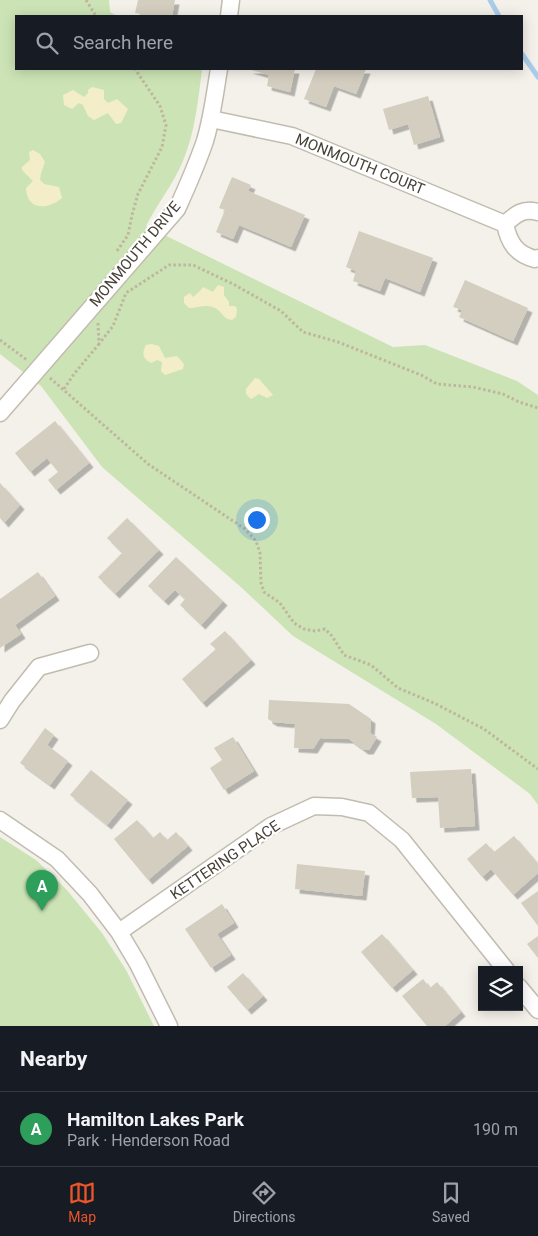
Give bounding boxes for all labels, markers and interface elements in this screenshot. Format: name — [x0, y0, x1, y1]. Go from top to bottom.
search box — [15, 15, 523, 70]
icon: search — [33, 29, 61, 57]
text: Search here — [73, 31, 173, 54]
street label: MONMOUTH COURT — [293, 130, 427, 198]
street label: MONMOUTH DRIVE — [86, 197, 185, 310]
your location — [244, 507, 270, 533]
street label: KETTERING PLACE — [167, 816, 284, 903]
pin: A — [26, 870, 58, 911]
map controls — [478, 966, 523, 1011]
button: layers — [478, 966, 523, 1011]
text: Nearby — [20, 1047, 87, 1071]
text: Hamilton Lakes Park — [67, 1108, 244, 1131]
text: A — [31, 1120, 41, 1139]
text: 190 m — [473, 1120, 518, 1139]
text: Park · Henderson Road — [67, 1131, 230, 1150]
tab: Map — [68, 1179, 96, 1225]
tab: Directions — [233, 1179, 296, 1225]
tab: Saved — [432, 1179, 470, 1225]

